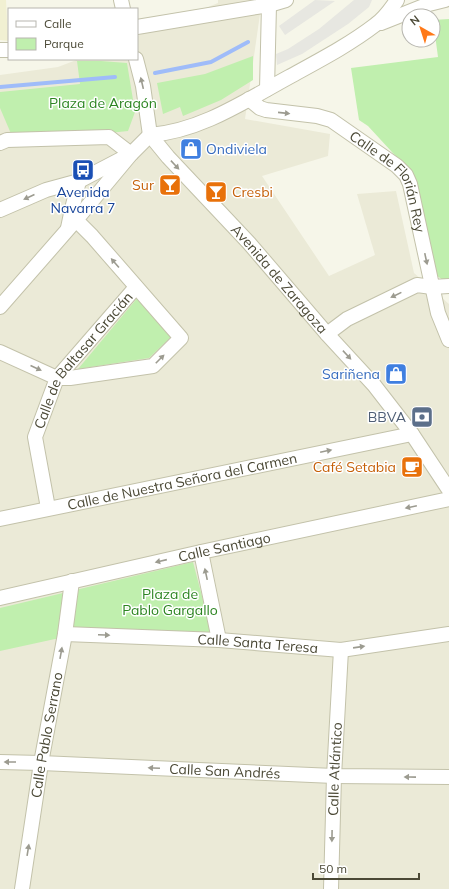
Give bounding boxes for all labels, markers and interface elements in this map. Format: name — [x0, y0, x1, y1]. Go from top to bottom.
legend — [8, 8, 138, 60]
north arrow — [401, 8, 441, 48]
text: N — [407, 12, 422, 28]
text: Calle — [44, 16, 71, 31]
text: Parque — [44, 36, 84, 51]
one-way arrow — [138, 77, 144, 89]
park label: Plaza de Aragón — [49, 94, 157, 112]
one-way arrow — [278, 109, 290, 116]
street label: Calle de Florián Rey — [346, 127, 429, 235]
shop icon: Ondiviela — [178, 136, 204, 162]
place label: Ondiviela — [206, 140, 267, 158]
bus stop icon: Avenida Navarra 7 — [70, 157, 96, 183]
one-way arrow — [170, 160, 180, 170]
bar icon: Sur — [157, 172, 183, 198]
place label: Sur — [132, 176, 155, 194]
bar icon: Cresbi — [203, 179, 229, 205]
place label: Avenida Navarra 7 — [50, 183, 116, 217]
place label: Cresbi — [232, 183, 273, 201]
one-way arrow — [23, 195, 35, 201]
street label: Avenida de Zaragoza — [227, 221, 332, 337]
one-way arrow — [424, 253, 430, 266]
one-way arrow — [110, 258, 120, 268]
street label: Calle de Baltasar Gracián — [30, 288, 137, 431]
one-way arrow — [390, 292, 401, 299]
one-way arrow — [342, 350, 351, 360]
one-way arrow — [155, 354, 165, 364]
shop icon: Sariñena — [383, 361, 409, 387]
one-way arrow — [30, 365, 41, 371]
place label: Sariñena — [322, 365, 380, 383]
bank icon: BBVA — [409, 404, 435, 430]
place label: BBVA — [368, 408, 407, 426]
one-way arrow — [320, 448, 332, 454]
street label: Calle de Nuestra Señora del Carmen — [66, 449, 299, 514]
cafe icon: Café Setabia — [399, 454, 425, 480]
place label: Café Setabia — [313, 458, 396, 476]
one-way arrow — [405, 504, 417, 510]
street label: Calle Santiago — [176, 528, 272, 566]
one-way arrow — [155, 559, 167, 565]
one-way arrow — [202, 568, 208, 580]
park label: Plaza de Pablo Gargallo — [122, 585, 218, 619]
street label: Calle Santa Teresa — [197, 630, 319, 657]
one-way arrow — [98, 632, 110, 639]
one-way arrow — [353, 644, 365, 650]
one-way arrow — [58, 647, 64, 659]
street label: Calle Pablo Serrano — [27, 671, 67, 799]
street label: Calle Atlántico — [324, 722, 346, 816]
one-way arrow — [3, 759, 16, 765]
street label: Calle San Andrés — [169, 760, 281, 783]
one-way arrow — [148, 764, 160, 771]
one-way arrow — [403, 774, 416, 780]
one-way arrow — [329, 830, 335, 843]
one-way arrow — [25, 844, 31, 857]
scale bar — [313, 855, 419, 881]
text: 50 m — [319, 861, 347, 876]

